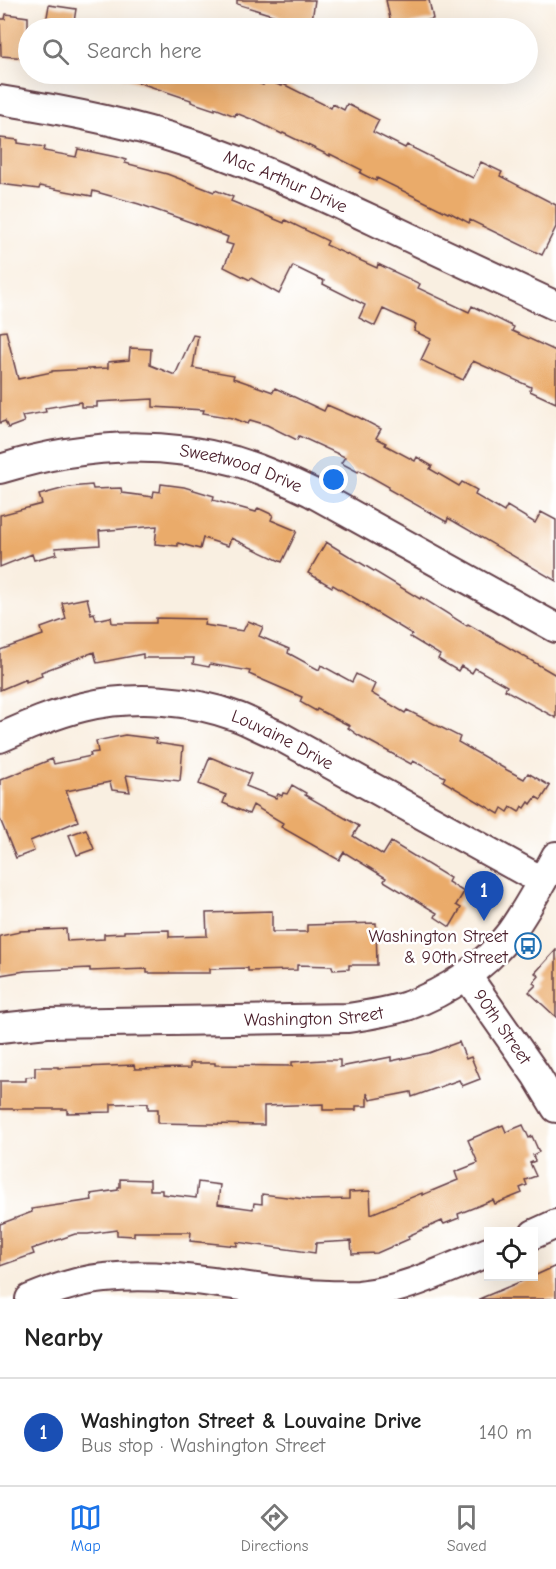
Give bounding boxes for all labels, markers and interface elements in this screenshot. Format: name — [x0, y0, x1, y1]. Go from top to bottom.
search box — [18, 18, 538, 84]
icon: search — [39, 35, 72, 68]
text: Search here — [87, 38, 202, 64]
street label: Mac Arthur Drive — [221, 146, 351, 218]
street label: Sweetwood Drive — [178, 440, 305, 497]
your location — [319, 465, 348, 494]
street label: Louvaine Drive — [228, 706, 337, 775]
pin: 1 — [464, 872, 504, 921]
place label: Washington Street & 90th Street — [368, 926, 509, 968]
bus stop icon: Washington Street & 90th Street — [513, 931, 543, 961]
street label: 90th Street — [469, 986, 536, 1069]
street label: Washington Street — [244, 1002, 386, 1031]
map controls — [484, 1227, 538, 1281]
button: locate — [484, 1227, 538, 1281]
text: Nearby — [24, 1323, 103, 1353]
text: Washington Street & Louvaine Drive — [81, 1408, 421, 1434]
text: 1 — [40, 1421, 47, 1444]
text: 140 m — [479, 1421, 532, 1444]
text: Bus stop · Washington Street — [81, 1434, 325, 1457]
tab: Map — [69, 1501, 102, 1555]
tab: Directions — [241, 1501, 308, 1555]
tab: Saved — [447, 1501, 487, 1555]

